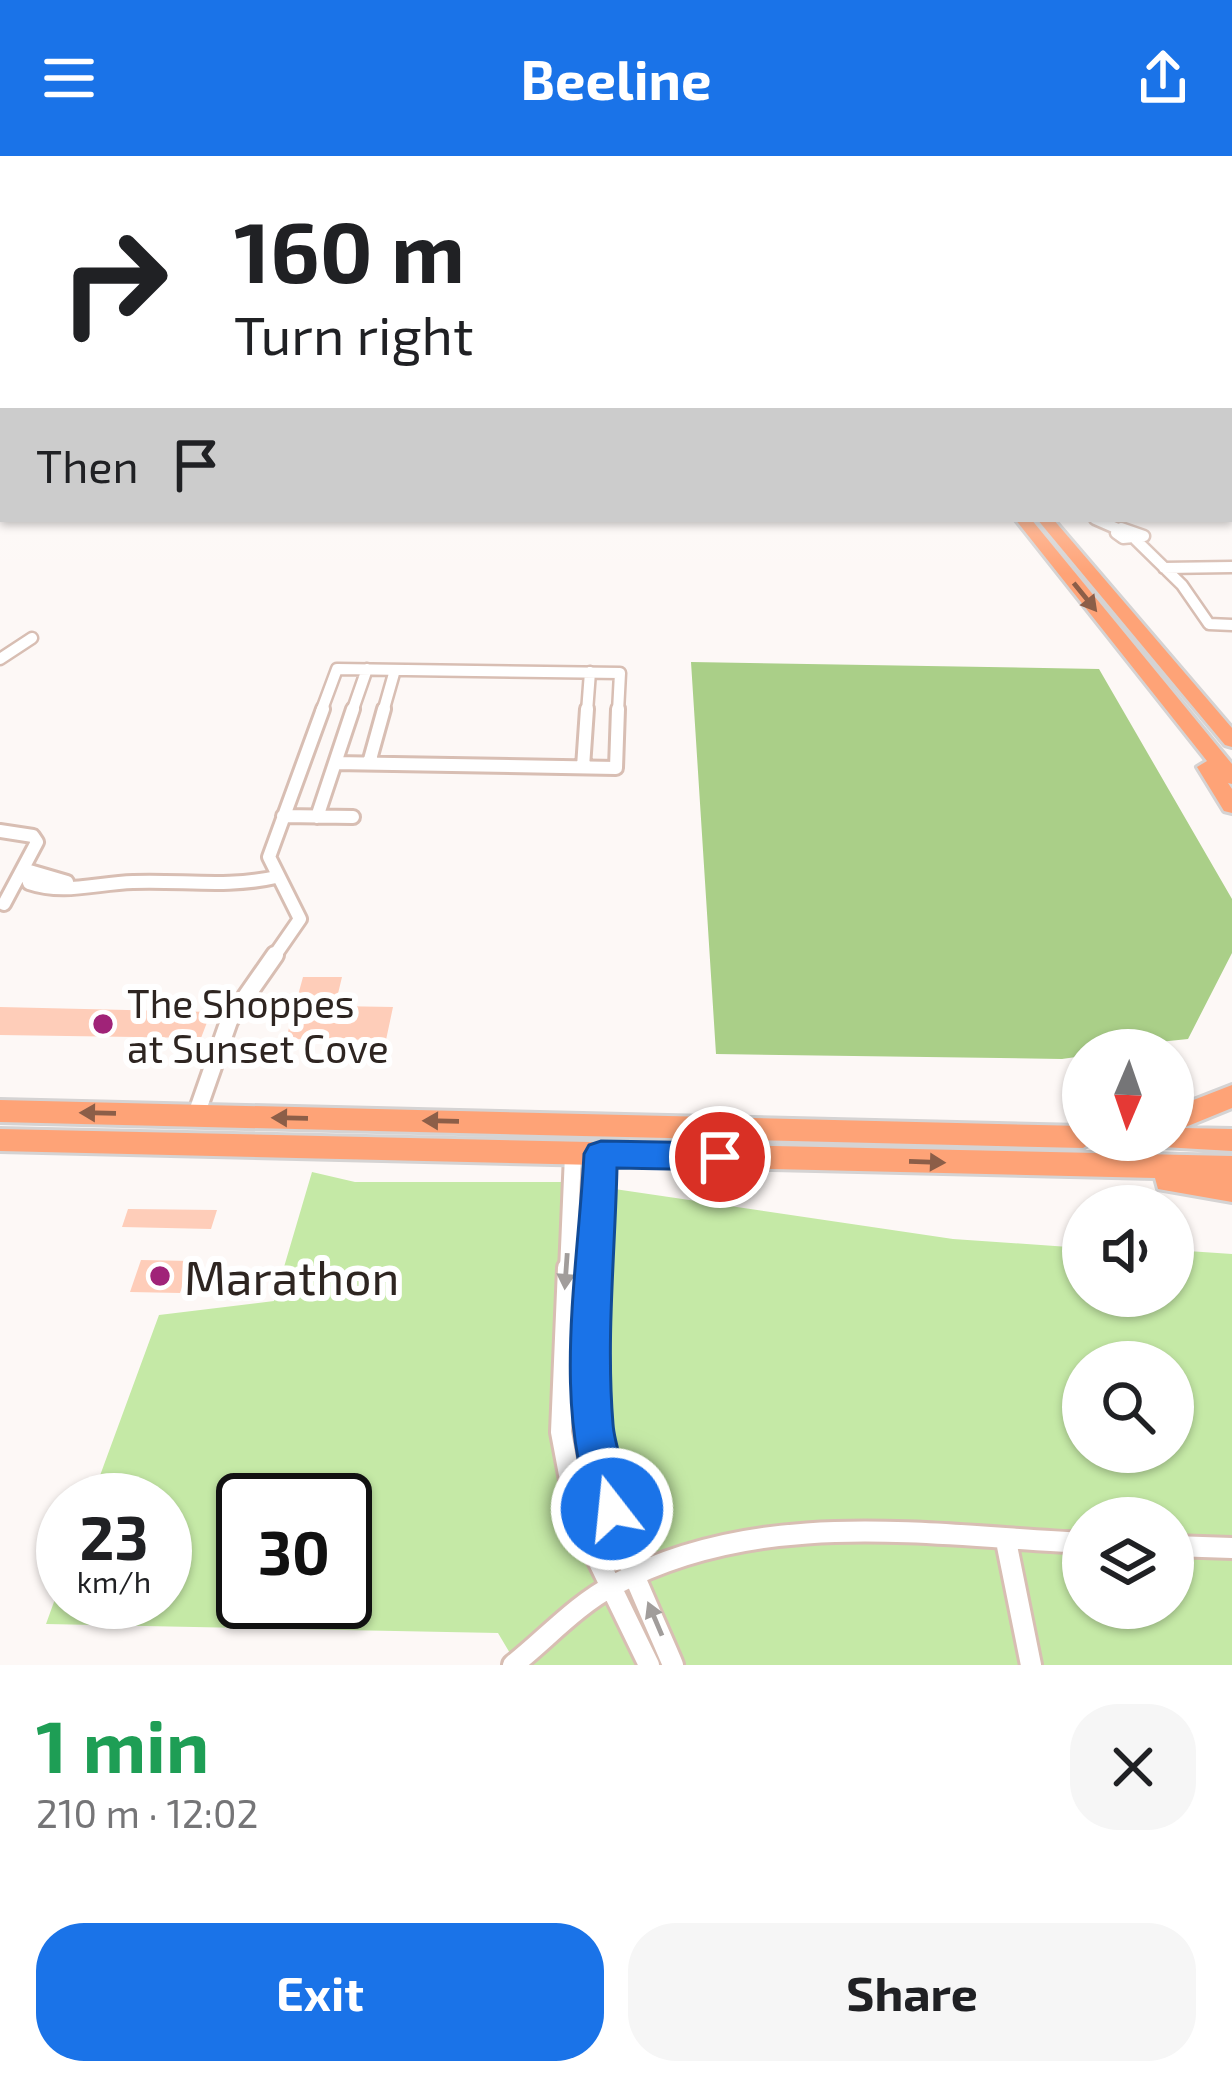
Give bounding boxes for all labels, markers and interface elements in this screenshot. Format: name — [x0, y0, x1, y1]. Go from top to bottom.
icon: menu — [36, 45, 102, 111]
icon: share — [1130, 45, 1196, 111]
text: Beeline — [521, 46, 712, 111]
text: 160 m — [234, 199, 465, 300]
icon: right — [36, 204, 192, 360]
text: Turn right — [234, 301, 474, 366]
icon: arrive — [163, 432, 229, 498]
text: Then — [36, 438, 139, 492]
one-way arrow — [1072, 581, 1098, 612]
place label: The Shoppes at Sunset Cove — [127, 979, 389, 1071]
marker: The Shoppes at Sunset Cove — [90, 1011, 116, 1037]
north arrow — [1062, 1029, 1194, 1161]
map controls — [1062, 1029, 1194, 1629]
one-way arrow — [78, 1104, 116, 1123]
pin — [669, 1106, 771, 1208]
one-way arrow — [270, 1108, 308, 1127]
one-way arrow — [421, 1112, 459, 1131]
icon: arrive — [687, 1124, 753, 1190]
one-way arrow — [909, 1152, 947, 1171]
button: sound — [1062, 1185, 1194, 1317]
place label: Marathon — [184, 1247, 399, 1305]
one-way arrow — [557, 1253, 576, 1290]
marker: Marathon — [147, 1263, 173, 1289]
button: search — [1062, 1341, 1194, 1473]
position arrow — [549, 1446, 675, 1572]
speed limit sign: 30 — [216, 1473, 372, 1629]
button: layers — [1062, 1497, 1194, 1629]
text: 23 — [80, 1500, 148, 1572]
text: km/h — [77, 1563, 151, 1599]
one-way arrow — [644, 1602, 664, 1637]
text: 1 min — [36, 1701, 209, 1787]
button: close — [1070, 1704, 1196, 1830]
text: 210 m · 12:02 — [36, 1789, 259, 1836]
button: Exit — [36, 1923, 604, 2061]
button: Share — [628, 1923, 1196, 2061]

